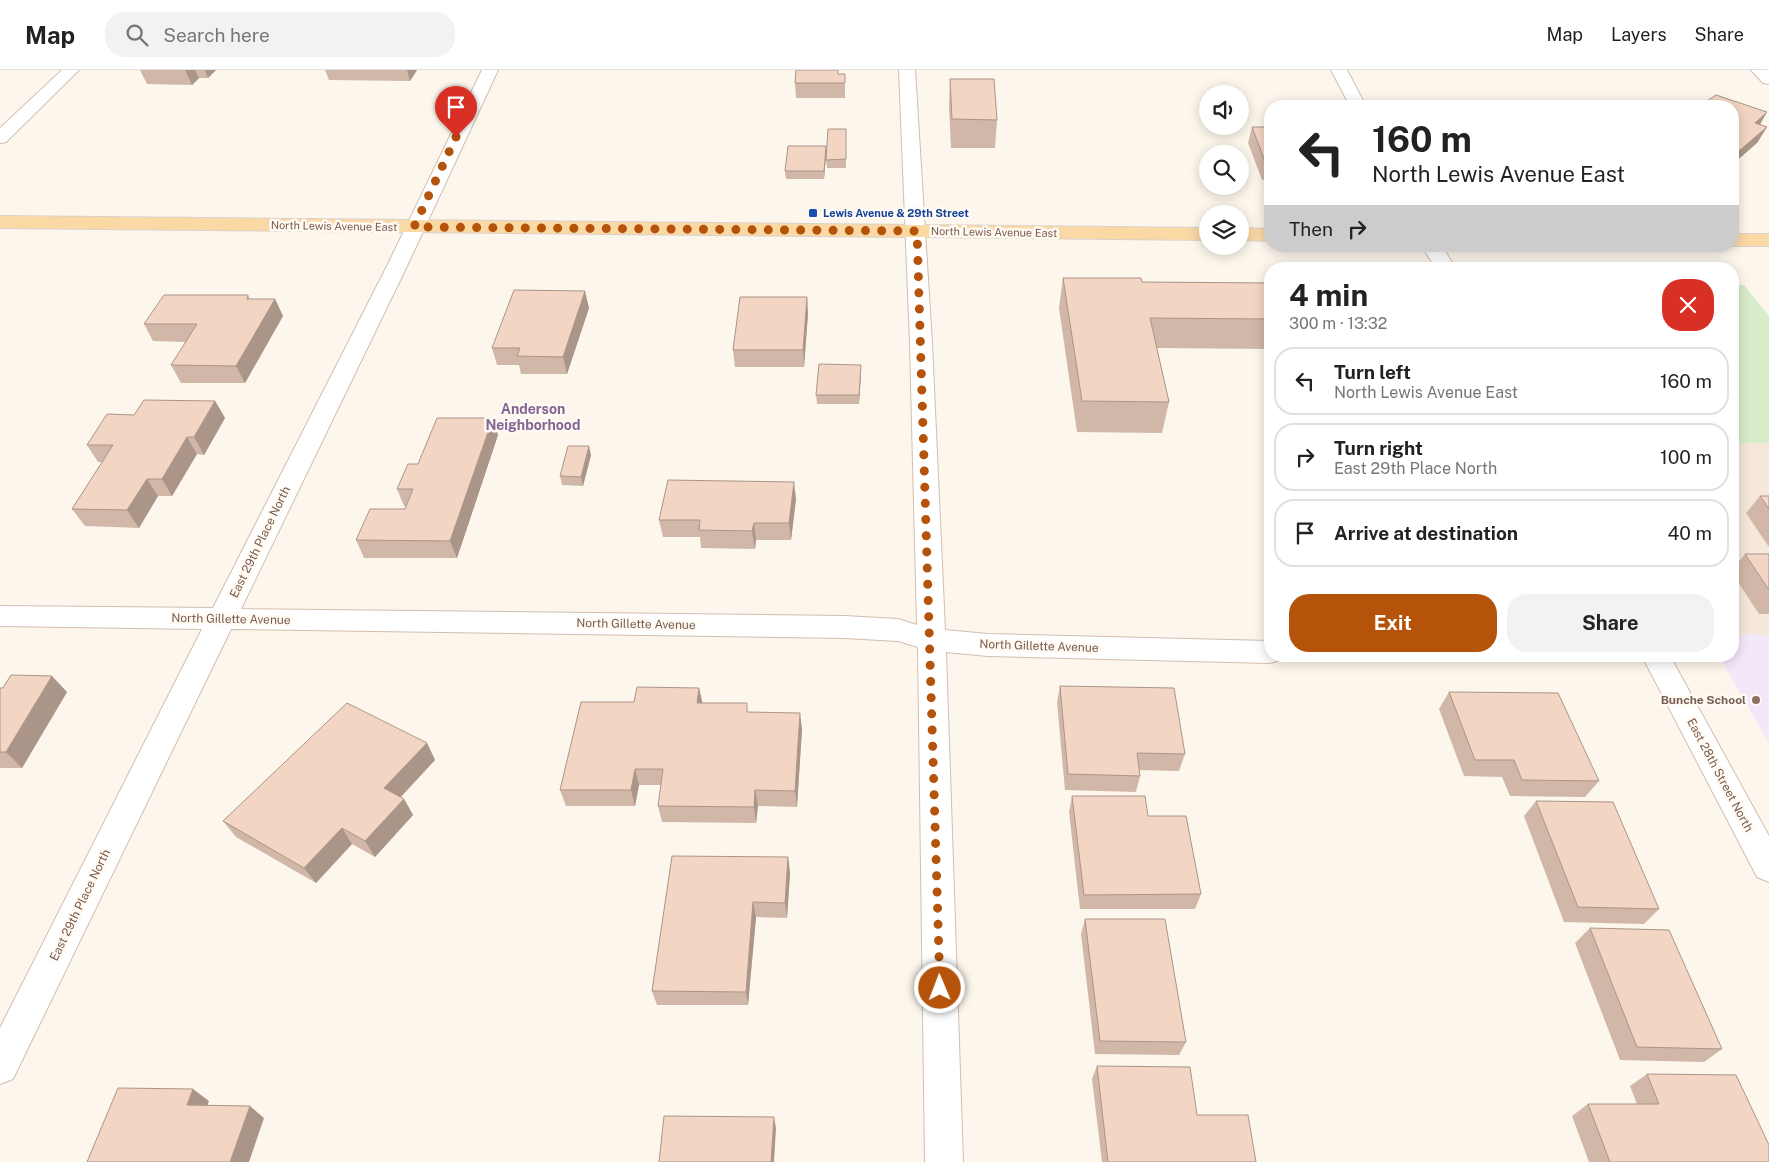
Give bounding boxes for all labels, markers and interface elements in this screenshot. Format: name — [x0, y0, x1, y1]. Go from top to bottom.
search box — [105, 12, 455, 57]
text: Map — [25, 21, 75, 49]
icon: search — [123, 21, 151, 49]
text: Search here — [163, 24, 270, 46]
text: Map — [1547, 24, 1583, 45]
text: Layers — [1611, 24, 1667, 45]
text: Share — [1695, 24, 1744, 45]
map controls — [1199, 85, 1249, 255]
button: sound — [1199, 85, 1249, 135]
pin — [435, 86, 477, 137]
icon: arrive — [442, 93, 470, 121]
text: 160 m — [1372, 119, 1472, 160]
icon: left — [1289, 120, 1354, 185]
button: search — [1199, 145, 1249, 195]
text: North Lewis Avenue East — [1372, 161, 1625, 187]
button: layers — [1199, 205, 1249, 255]
marker: Lewis Avenue & 29th Street — [807, 207, 819, 219]
place label: Lewis Avenue & 29th Street — [823, 207, 969, 219]
icon: right — [1343, 215, 1371, 243]
text: Then — [1289, 218, 1333, 240]
street label: North Lewis Avenue East — [271, 219, 397, 233]
street label: North Lewis Avenue East — [931, 225, 1057, 239]
text: 4 min — [1289, 277, 1368, 313]
button: close — [1662, 279, 1714, 331]
text: 300 m · 13:32 — [1289, 314, 1387, 333]
text: Turn left — [1334, 361, 1411, 383]
icon: left — [1291, 367, 1319, 395]
text: 160 m — [1660, 370, 1712, 392]
text: North Lewis Avenue East — [1334, 383, 1518, 402]
district label: Anderson Neighborhood — [486, 401, 580, 433]
text: Turn right — [1334, 437, 1423, 459]
icon: right — [1291, 443, 1319, 471]
text: 100 m — [1660, 446, 1712, 468]
text: East 29th Place North — [1334, 459, 1497, 478]
street label: East 29th Place North — [227, 484, 293, 600]
icon: arrive — [1291, 519, 1319, 547]
text: Arrive at destination — [1334, 522, 1518, 544]
text: 40 m — [1667, 522, 1712, 544]
button: Exit — [1289, 594, 1497, 652]
button: Share — [1507, 594, 1714, 652]
street label: North Gillette Avenue — [171, 611, 291, 627]
street label: North Gillette Avenue — [576, 616, 696, 632]
street label: North Gillette Avenue — [979, 637, 1099, 655]
place label: Bunche School — [1661, 693, 1746, 707]
marker: Bunche School — [1750, 694, 1762, 706]
street label: East 28th Street North — [1684, 716, 1756, 834]
street label: East 29th Place North — [47, 847, 113, 963]
position arrow — [913, 961, 965, 1013]

